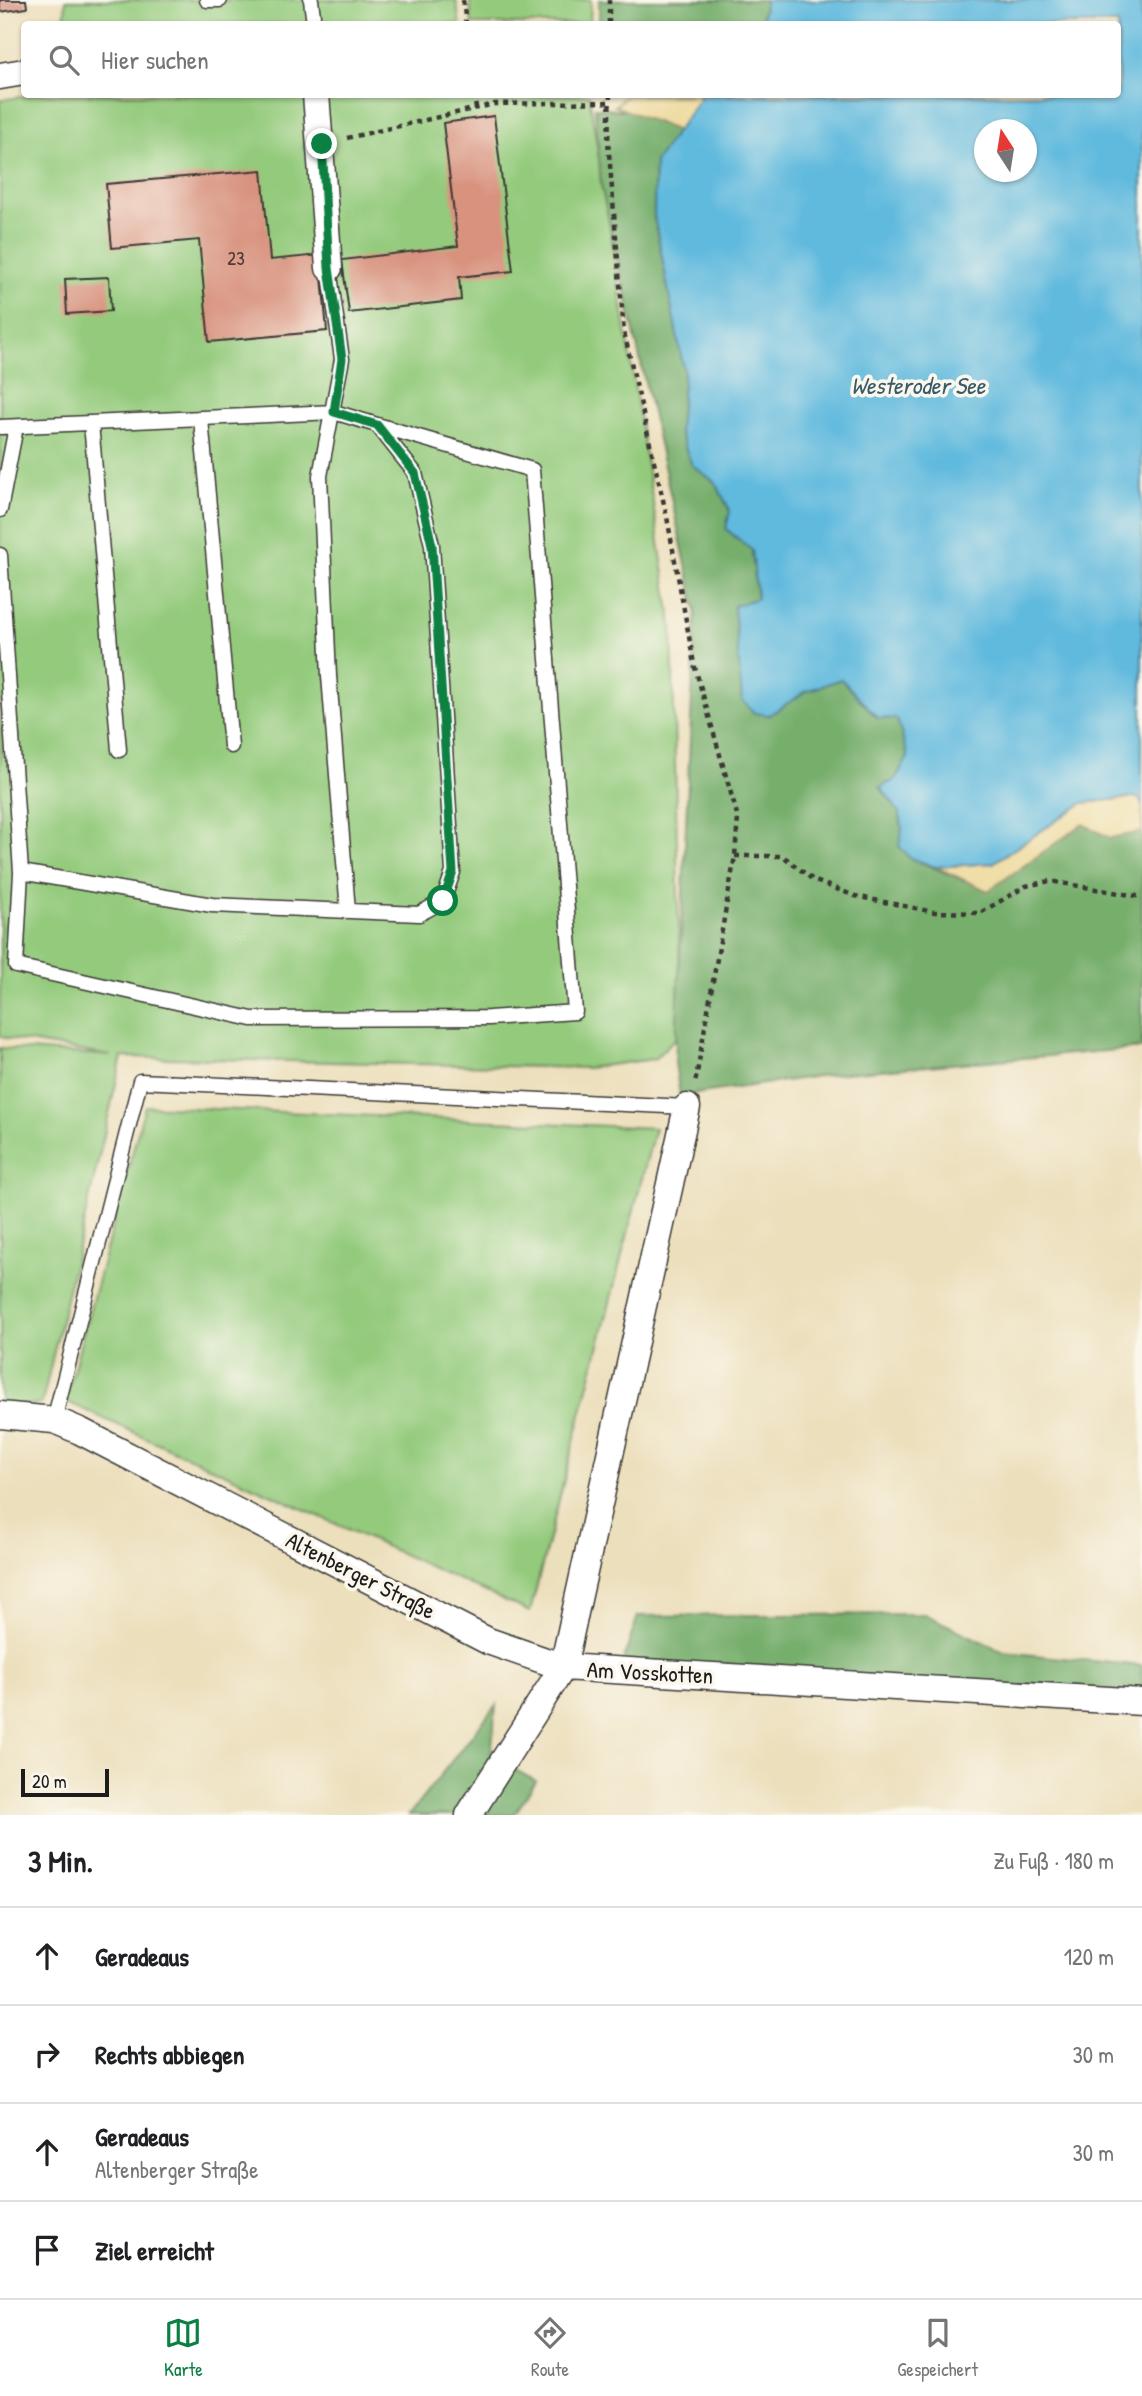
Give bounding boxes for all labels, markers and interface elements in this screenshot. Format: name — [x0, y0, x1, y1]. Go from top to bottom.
search box — [21, 21, 1121, 98]
icon: search — [45, 41, 83, 79]
text: Hier suchen — [101, 42, 209, 77]
north arrow — [974, 119, 1037, 182]
route end — [306, 128, 337, 159]
house number: 23 — [227, 245, 245, 271]
water label: Westeroder See — [851, 369, 986, 401]
route start — [427, 885, 458, 916]
street label: Altenberger Straße — [281, 1524, 441, 1626]
street label: Am Vosskotten — [586, 1653, 714, 1691]
scale bar — [21, 1766, 108, 1798]
text: 20 m — [32, 1768, 67, 1794]
text: 3 Min. — [28, 1841, 93, 1881]
text: Zu Fuß · 180 m — [993, 1845, 1114, 1876]
icon: ahead — [28, 1937, 66, 1975]
text: Geradeaus — [95, 1939, 189, 1974]
text: 120 m — [1064, 1941, 1114, 1972]
icon: right — [28, 2035, 66, 2073]
text: Rechts abbiegen — [95, 2037, 245, 2072]
text: 30 m — [1072, 2039, 1114, 2070]
text: Geradeaus — [95, 2119, 189, 2154]
icon: ahead — [28, 2133, 66, 2171]
text: 30 m — [1072, 2137, 1114, 2168]
text: Altenberger Straße — [95, 2154, 258, 2185]
icon: arrive — [28, 2231, 66, 2269]
text: Ziel erreicht — [95, 2233, 214, 2268]
tab: Karte — [164, 2314, 203, 2382]
tab: Route — [531, 2314, 569, 2382]
tab: Gespeichert — [897, 2314, 978, 2382]

